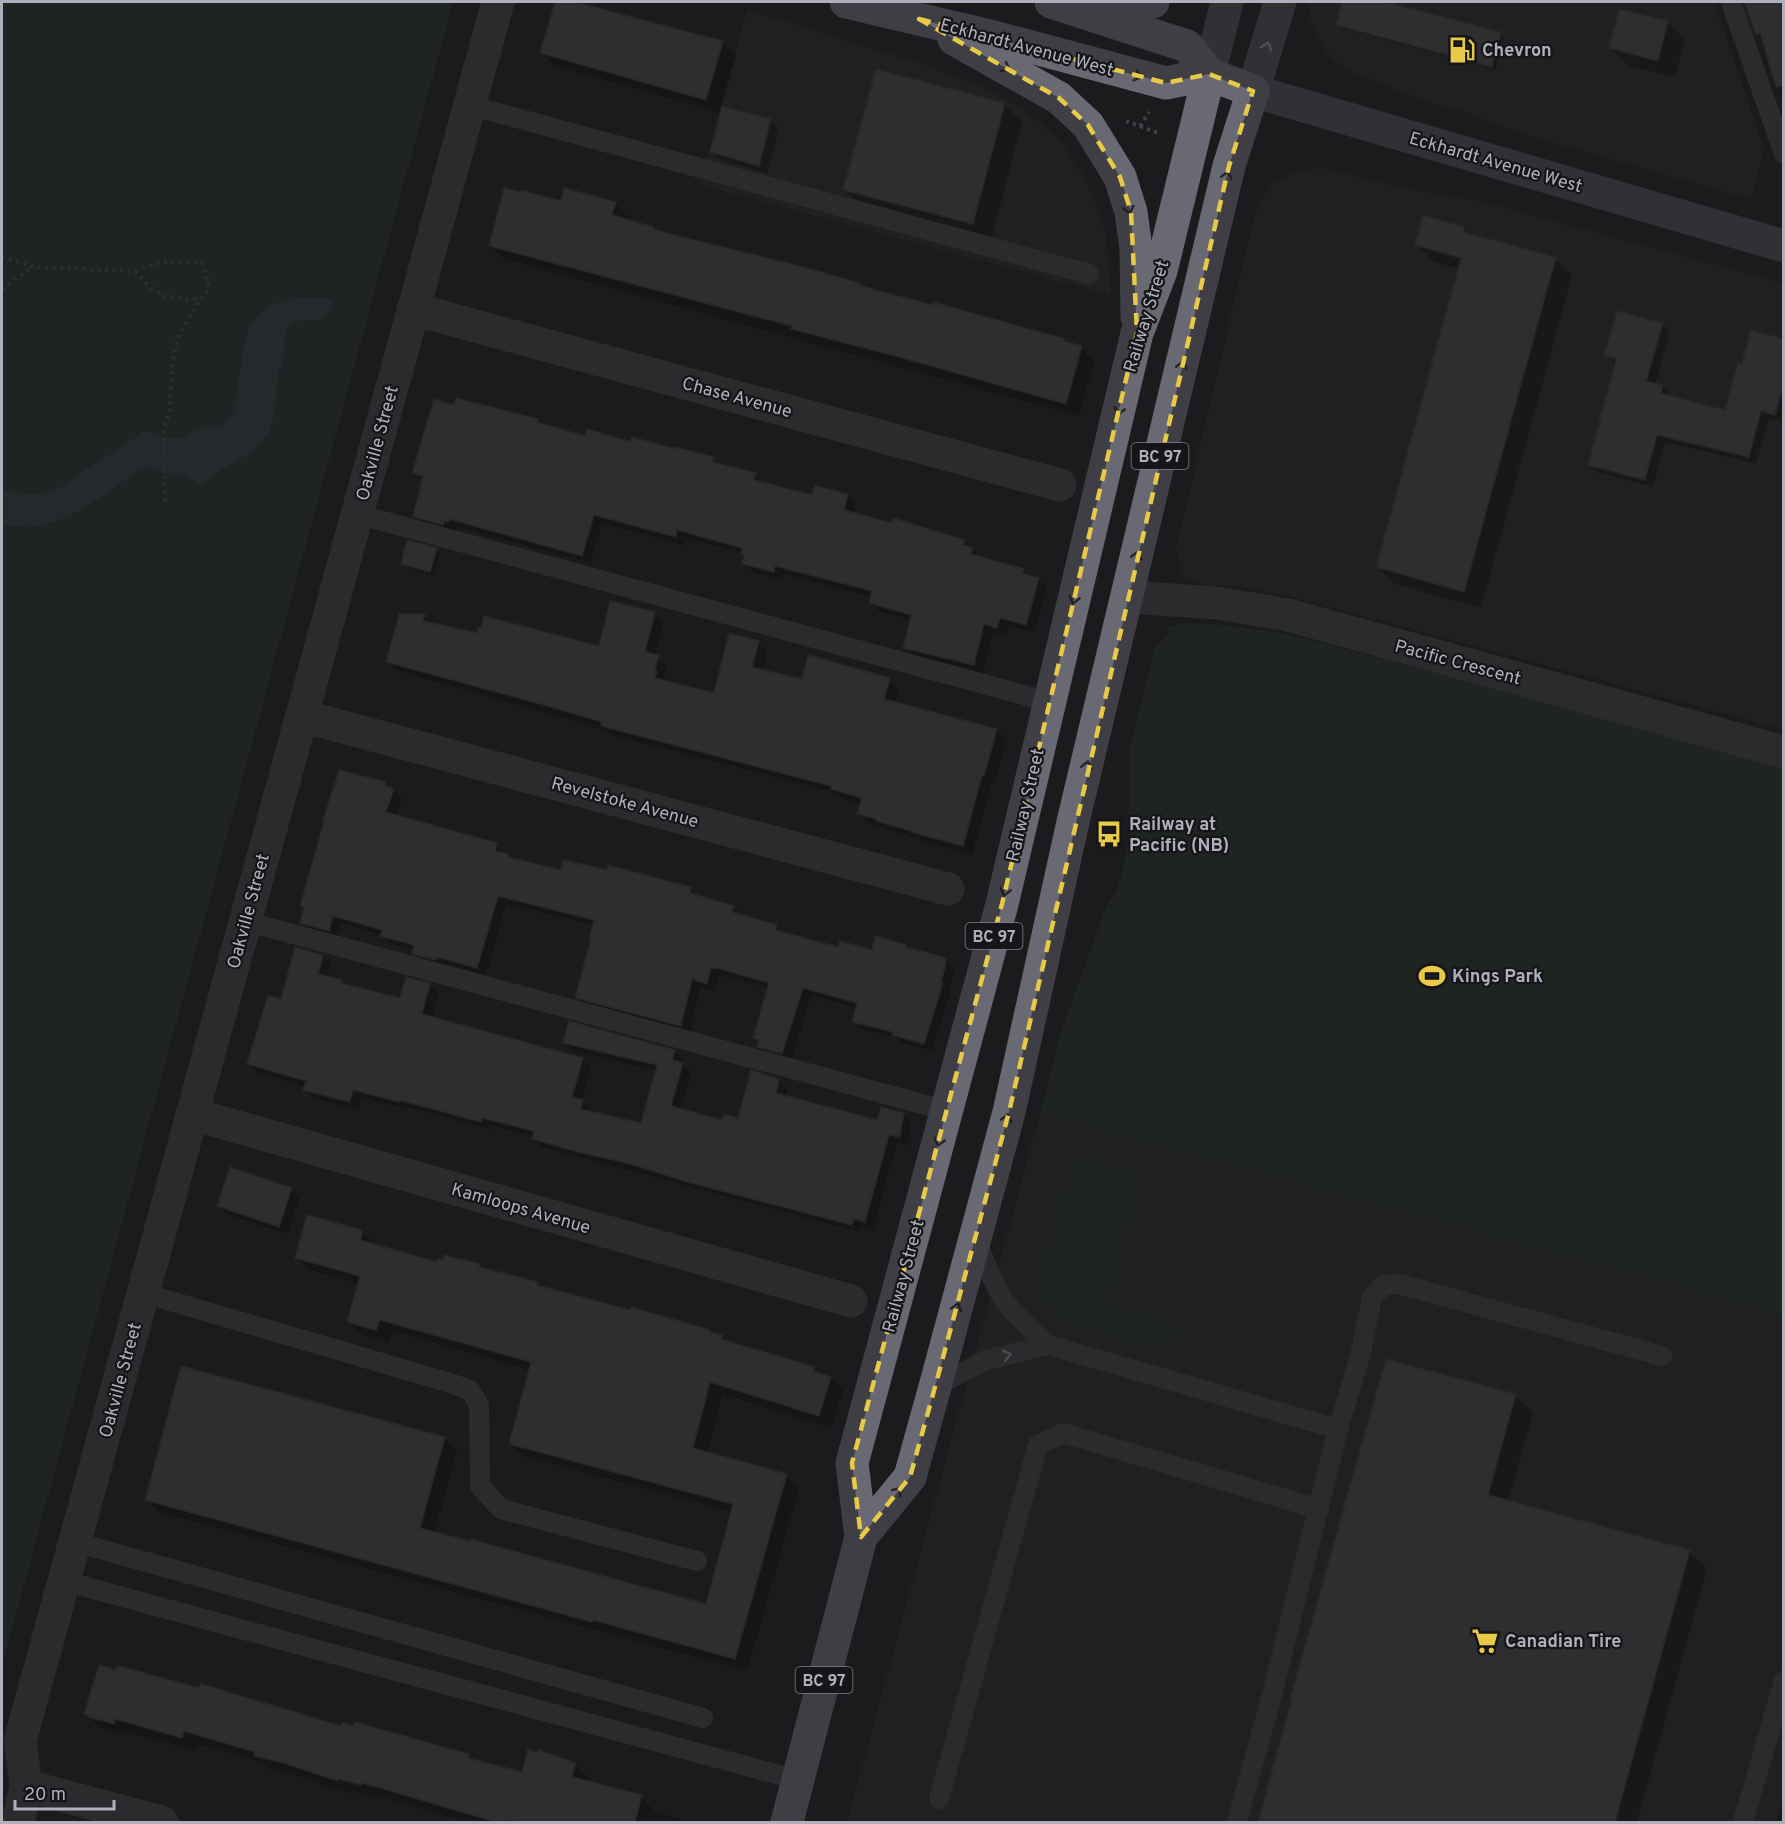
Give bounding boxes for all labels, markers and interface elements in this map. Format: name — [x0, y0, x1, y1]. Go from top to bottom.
street label: Eckhardt Avenue West — [937, 14, 1116, 83]
fuel station icon: Chevron — [1447, 35, 1477, 65]
place label: Chevron — [1482, 40, 1552, 63]
one-way arrow — [1260, 41, 1272, 52]
one-way arrow — [1000, 61, 1011, 72]
one-way arrow — [1133, 68, 1143, 81]
street label: Eckhardt Avenue West — [1406, 128, 1585, 199]
one-way arrow — [1219, 171, 1232, 181]
one-way arrow — [1122, 205, 1135, 215]
street label: Railway Street — [1119, 258, 1175, 375]
one-way arrow — [1174, 360, 1187, 370]
street label: Chase Avenue — [679, 373, 794, 424]
street label: Oakville Street — [352, 383, 405, 503]
one-way arrow — [1114, 405, 1127, 415]
road number: BC 97 — [1132, 443, 1188, 469]
one-way arrow — [1129, 550, 1142, 560]
one-way arrow — [1069, 595, 1082, 605]
street label: Pacific Crescent — [1392, 636, 1523, 691]
street label: Railway Street — [1002, 746, 1051, 864]
one-way arrow — [1079, 760, 1092, 770]
street label: Revelstoke Avenue — [548, 773, 701, 834]
place label: Railway at Pacific (NB) — [1129, 814, 1229, 858]
bus stop icon: Railway at Pacific (NB) — [1094, 819, 1124, 849]
street label: Oakville Street — [223, 851, 276, 971]
one-way arrow — [999, 887, 1012, 897]
road number: BC 97 — [966, 923, 1022, 949]
sports icon: Kings Park — [1417, 961, 1447, 991]
place label: Kings Park — [1452, 966, 1543, 989]
one-way arrow — [1000, 1114, 1012, 1124]
one-way arrow — [934, 1137, 947, 1147]
street label: Kamloops Avenue — [448, 1179, 593, 1240]
street label: Railway Street — [878, 1217, 931, 1335]
one-way arrow — [949, 1302, 962, 1312]
street label: Oakville Street — [95, 1320, 148, 1440]
one-way arrow — [1002, 1349, 1012, 1362]
one-way arrow — [891, 1487, 902, 1498]
supermarket icon: Canadian Tire — [1470, 1626, 1500, 1656]
place label: Canadian Tire — [1505, 1631, 1621, 1654]
road number: BC 97 — [796, 1667, 852, 1693]
scale bar — [15, 1773, 114, 1811]
text: 20 m — [24, 1784, 66, 1807]

